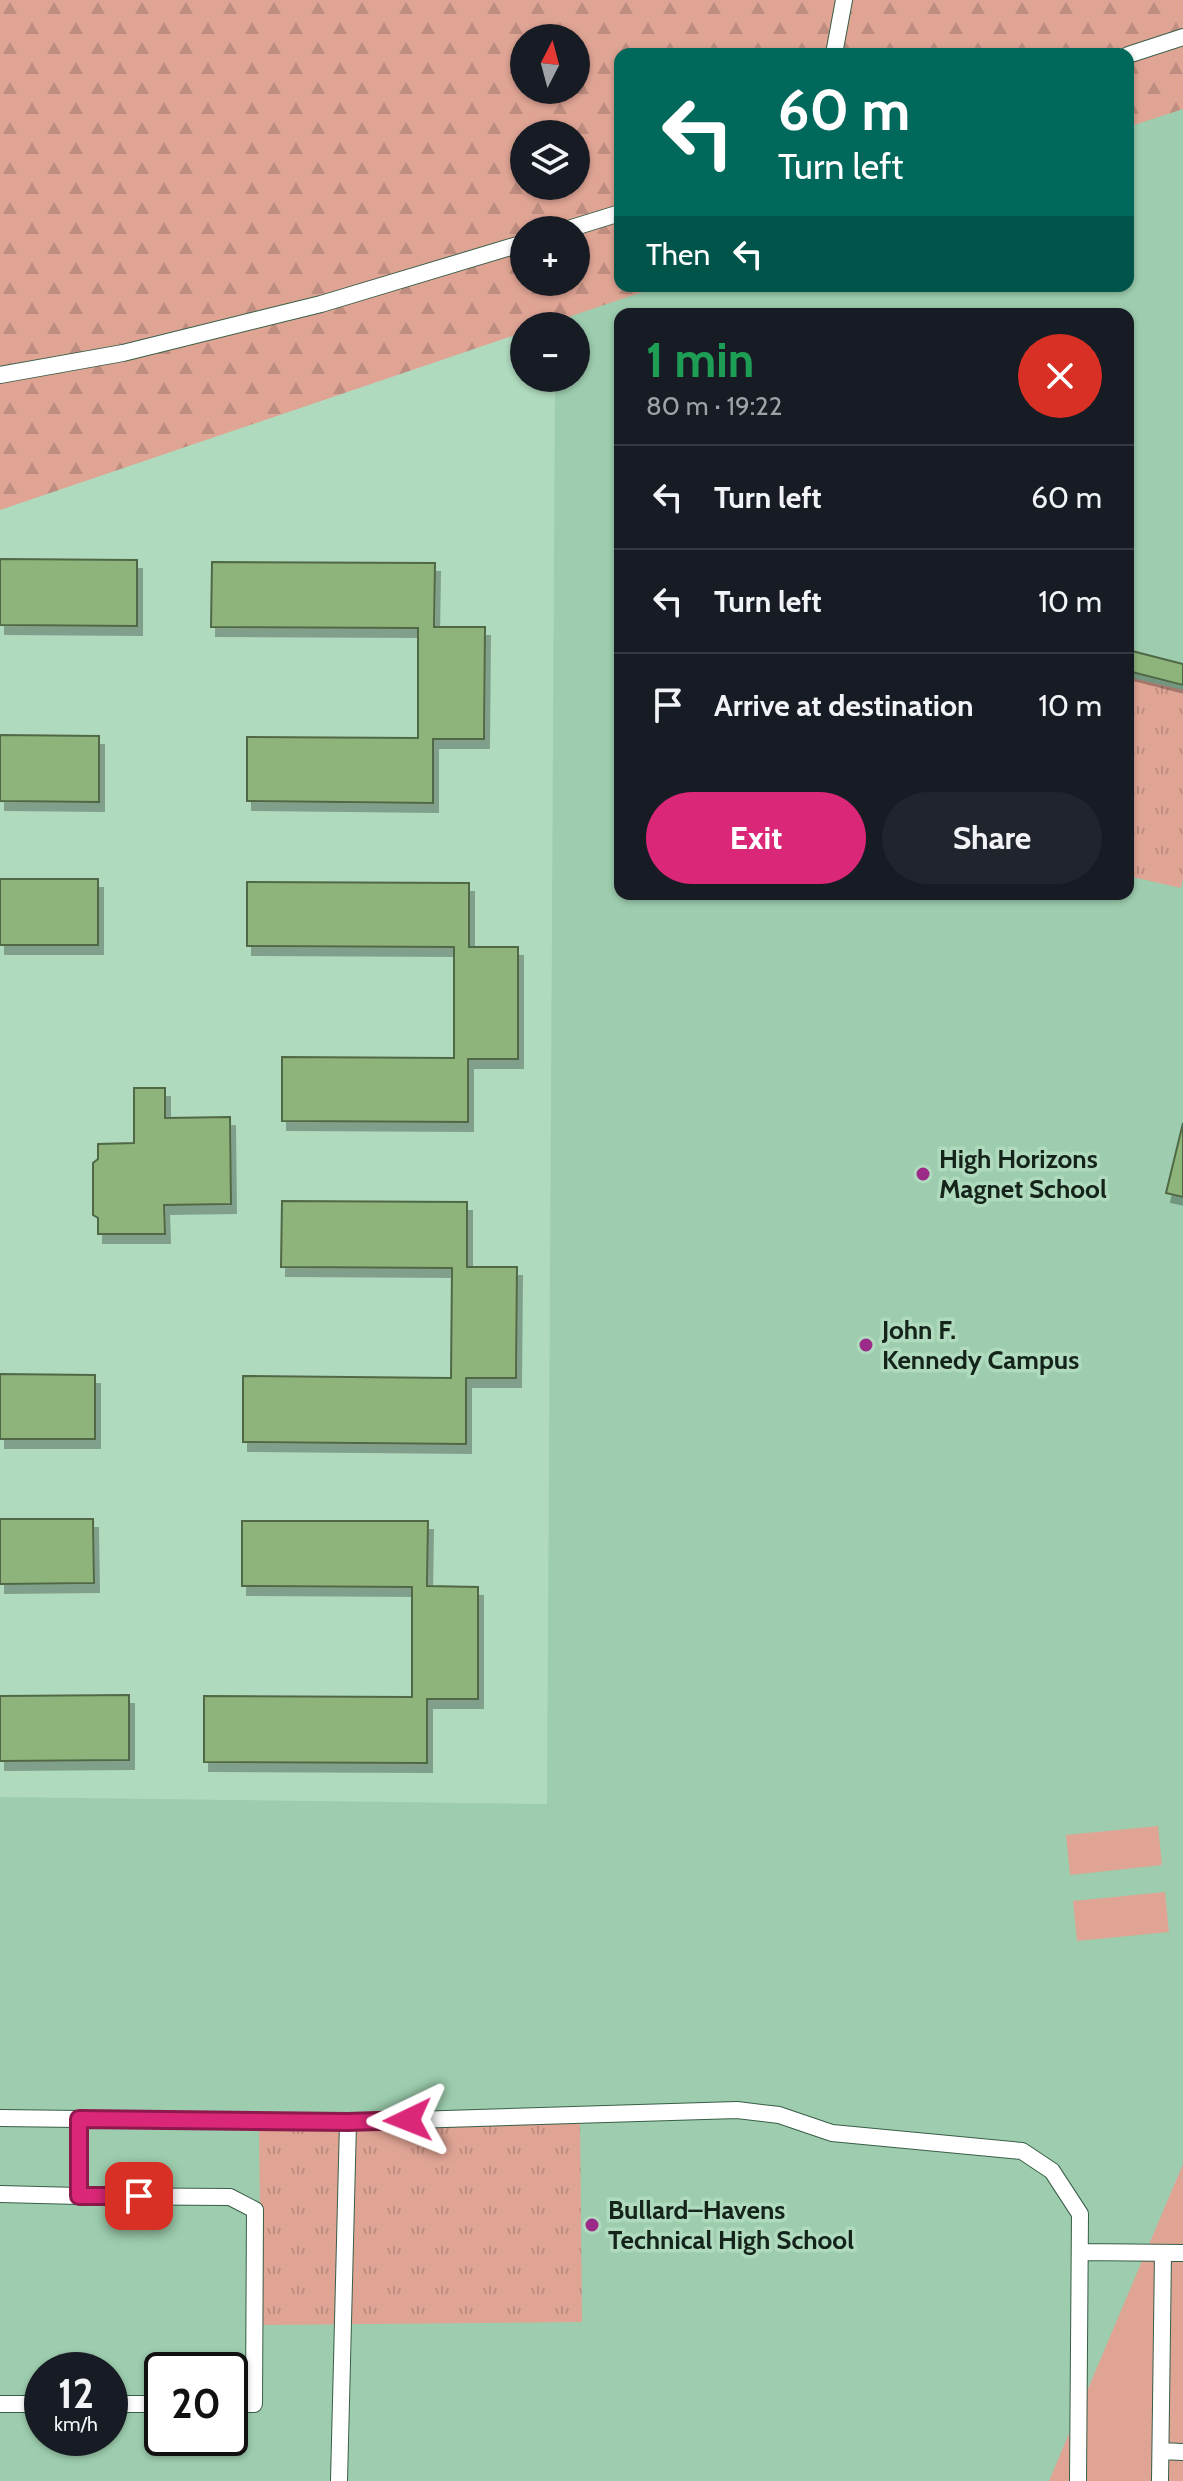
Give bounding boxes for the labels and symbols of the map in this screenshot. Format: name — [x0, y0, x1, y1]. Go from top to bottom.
north arrow — [510, 24, 590, 104]
place label: High Horizons Magnet School — [939, 1143, 1107, 1205]
marker: High Horizons Magnet School — [914, 1165, 932, 1183]
place label: John F. Kennedy Campus — [881, 1314, 1079, 1376]
marker: John F. Kennedy Campus — [857, 1336, 875, 1354]
position arrow — [366, 2078, 450, 2162]
pin — [105, 2162, 173, 2230]
place label: Bullard–Havens Technical High School — [608, 2194, 854, 2256]
marker: Bullard–Havens Technical High School — [583, 2216, 601, 2234]
speed limit sign: 20 — [144, 2352, 248, 2456]

